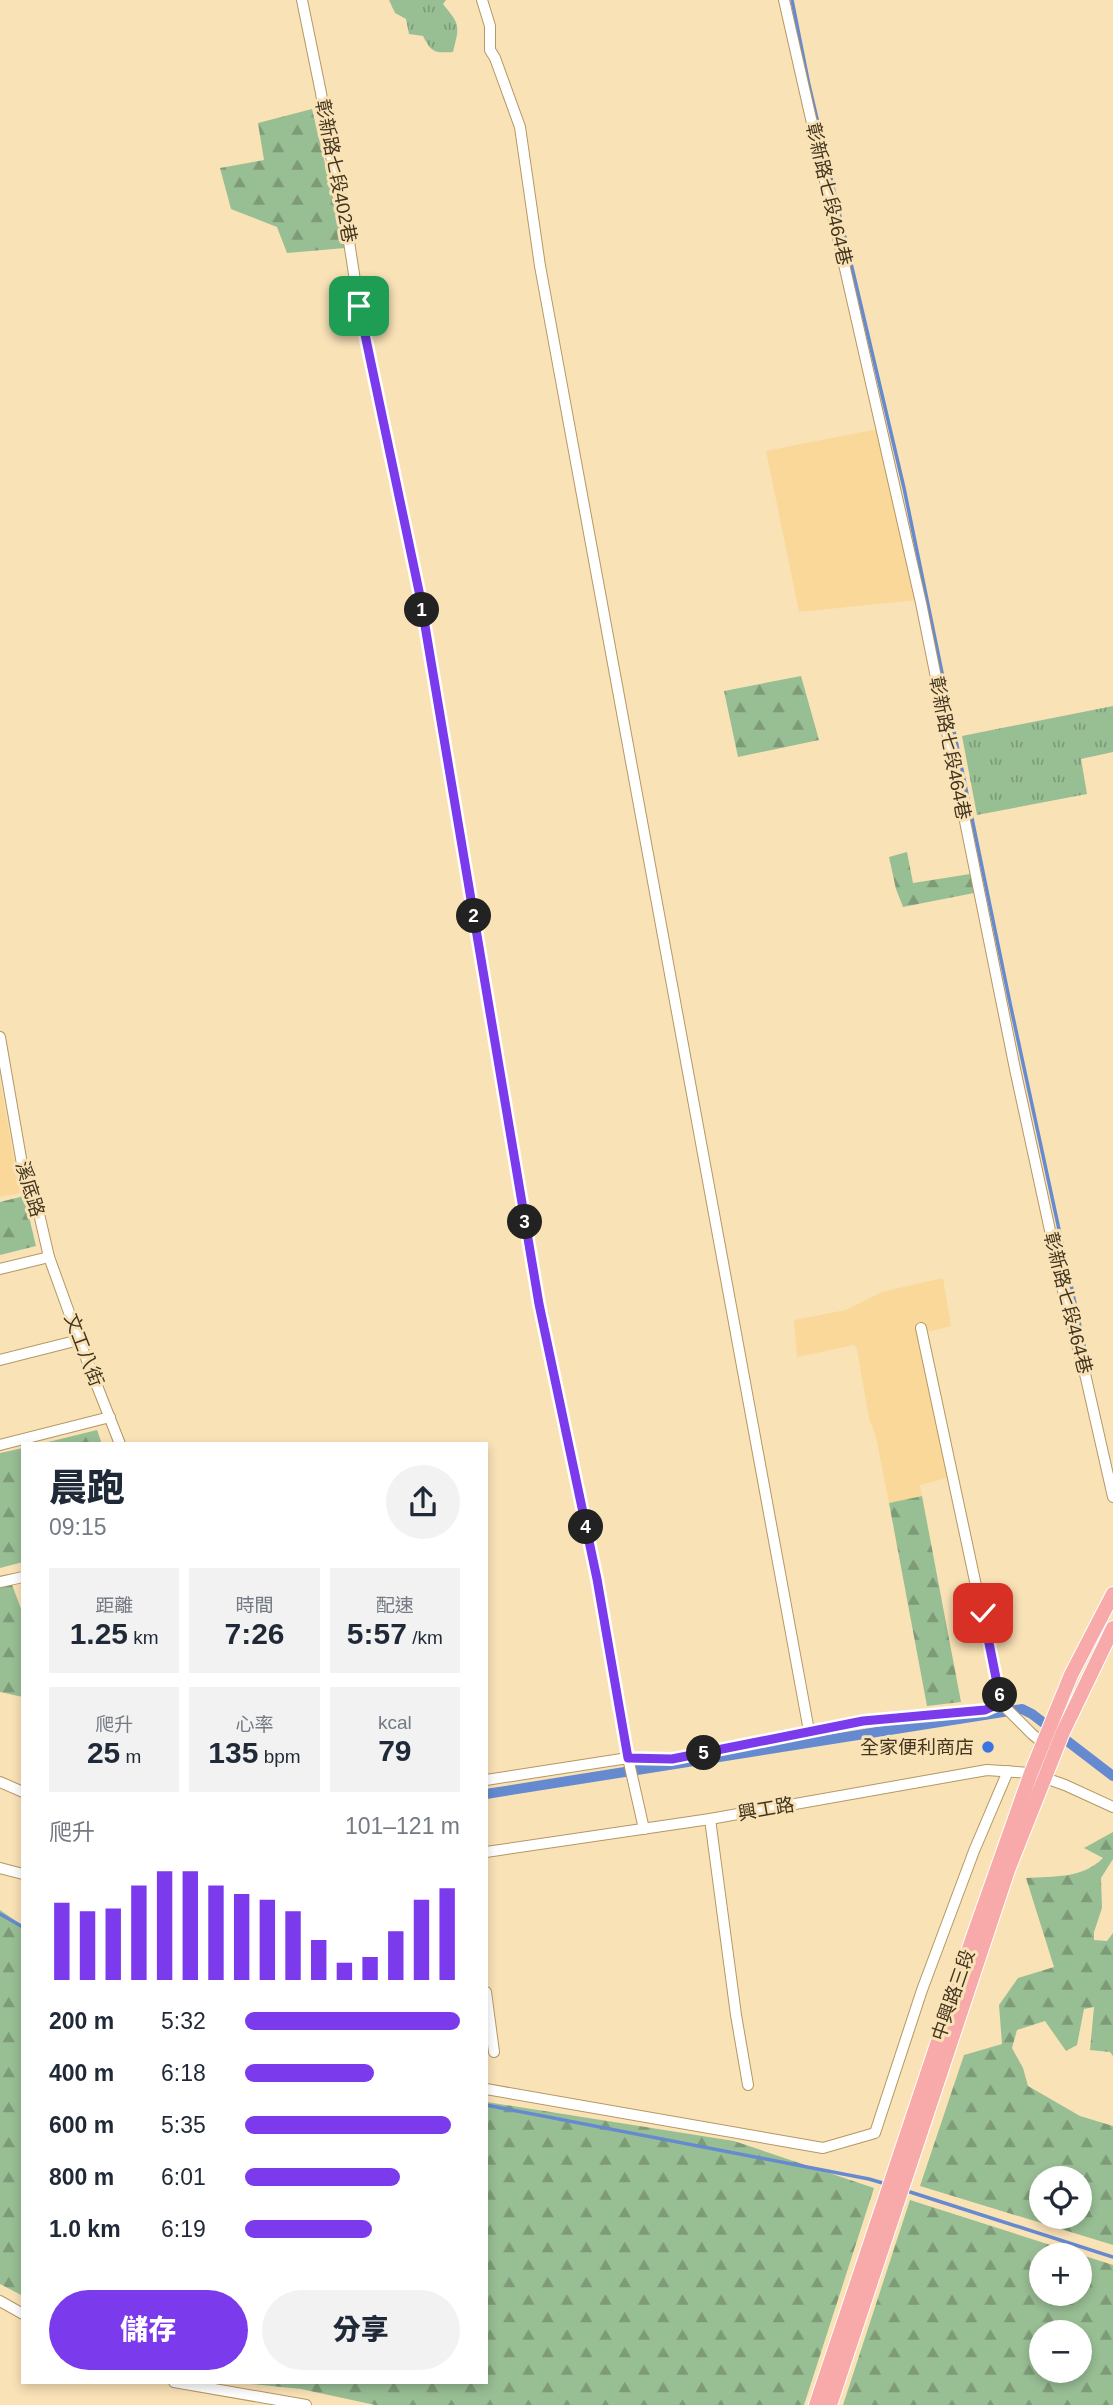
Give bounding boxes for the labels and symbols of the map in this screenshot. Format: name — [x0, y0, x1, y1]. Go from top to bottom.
street label: 彰新路七段402巷 — [312, 97, 360, 245]
street label: 彰新路七段464巷 — [802, 121, 856, 267]
pin — [329, 276, 389, 336]
pin: 1 — [404, 592, 440, 628]
street label: 彰新路七段464巷 — [926, 674, 974, 822]
pin: 2 — [456, 898, 491, 934]
street label: 溪底路 — [12, 1159, 48, 1219]
pin: 3 — [508, 1204, 542, 1240]
street label: 彰新路七段464巷 — [1040, 1230, 1096, 1376]
street label: 文工八街 — [61, 1311, 107, 1389]
pin: 4 — [568, 1510, 604, 1544]
pin — [953, 1583, 1013, 1643]
pin: 6 — [982, 1678, 1018, 1712]
pin: 5 — [686, 1736, 722, 1770]
place label: 全家便利商店 — [860, 1737, 974, 1758]
marker: 全家便利商店 — [980, 1739, 996, 1755]
street label: 興工路 — [736, 1794, 796, 1824]
street label: 中興路三段 — [928, 1947, 978, 2043]

